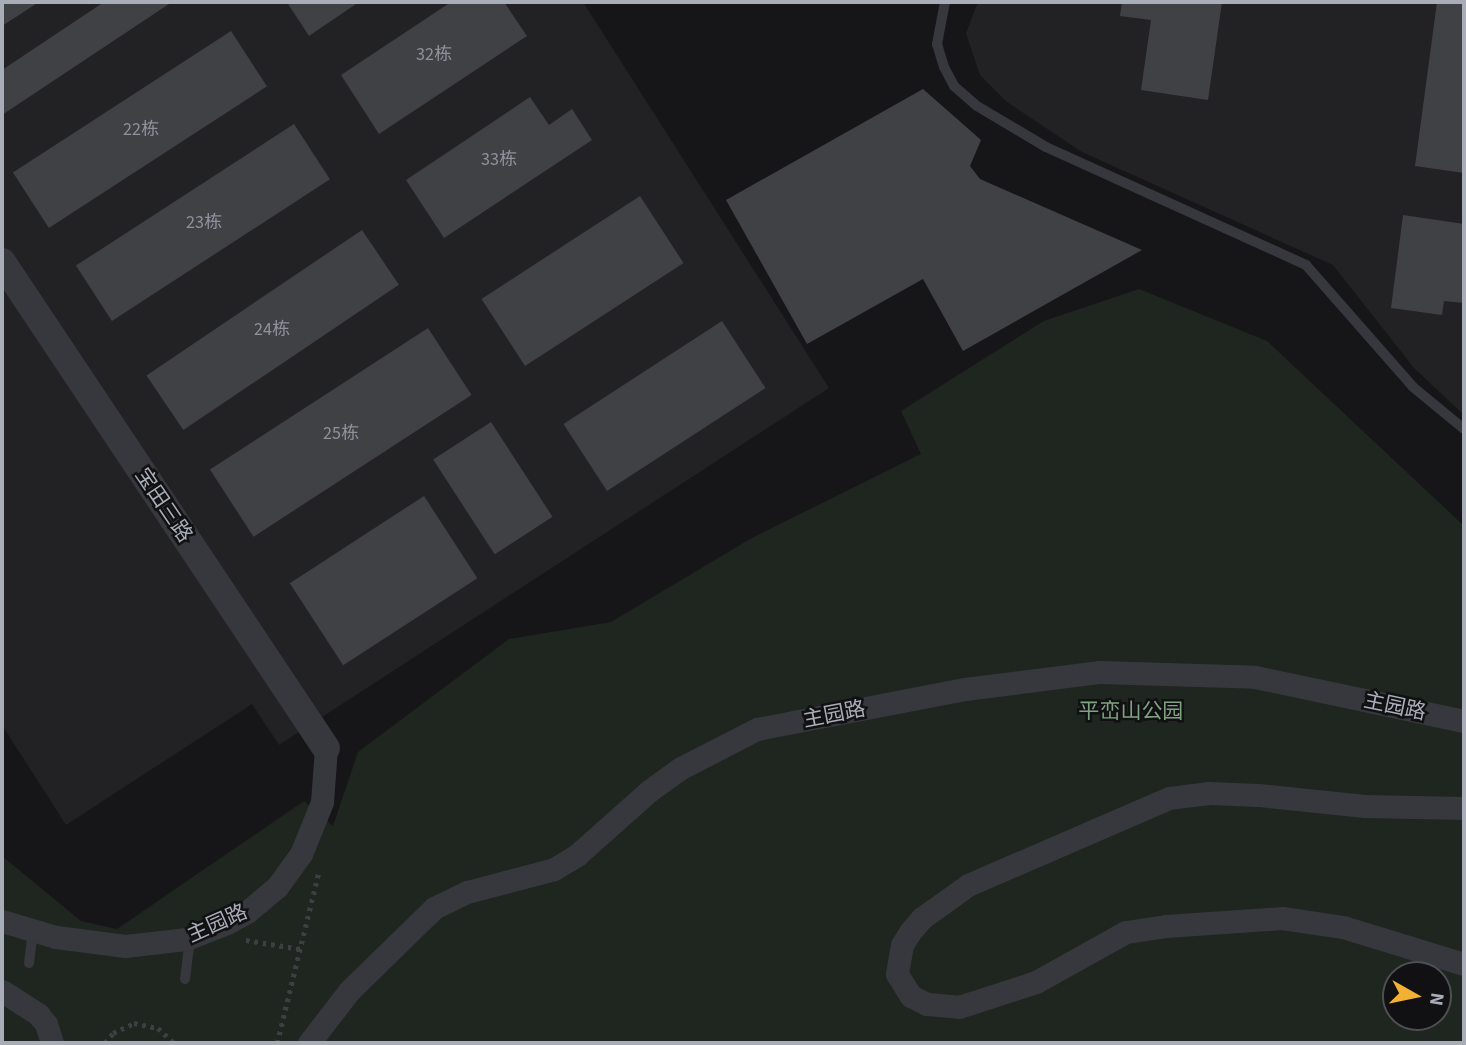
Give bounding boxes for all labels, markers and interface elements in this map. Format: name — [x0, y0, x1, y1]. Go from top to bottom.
house number: 32栋 — [416, 44, 452, 66]
house number: 22栋 — [123, 119, 159, 141]
house number: 33栋 — [481, 149, 517, 171]
house number: 23栋 — [186, 212, 222, 234]
house number: 24栋 — [254, 319, 290, 341]
house number: 25栋 — [323, 423, 359, 445]
street label: 宝田三路 — [130, 463, 198, 547]
street label: 主园路 — [1362, 687, 1428, 725]
street label: 主园路 — [801, 696, 867, 732]
park label: 平峦山公园 — [1079, 698, 1183, 724]
street label: 主园路 — [183, 899, 251, 947]
north arrow — [1382, 961, 1452, 1031]
text: N — [1422, 991, 1451, 1007]

